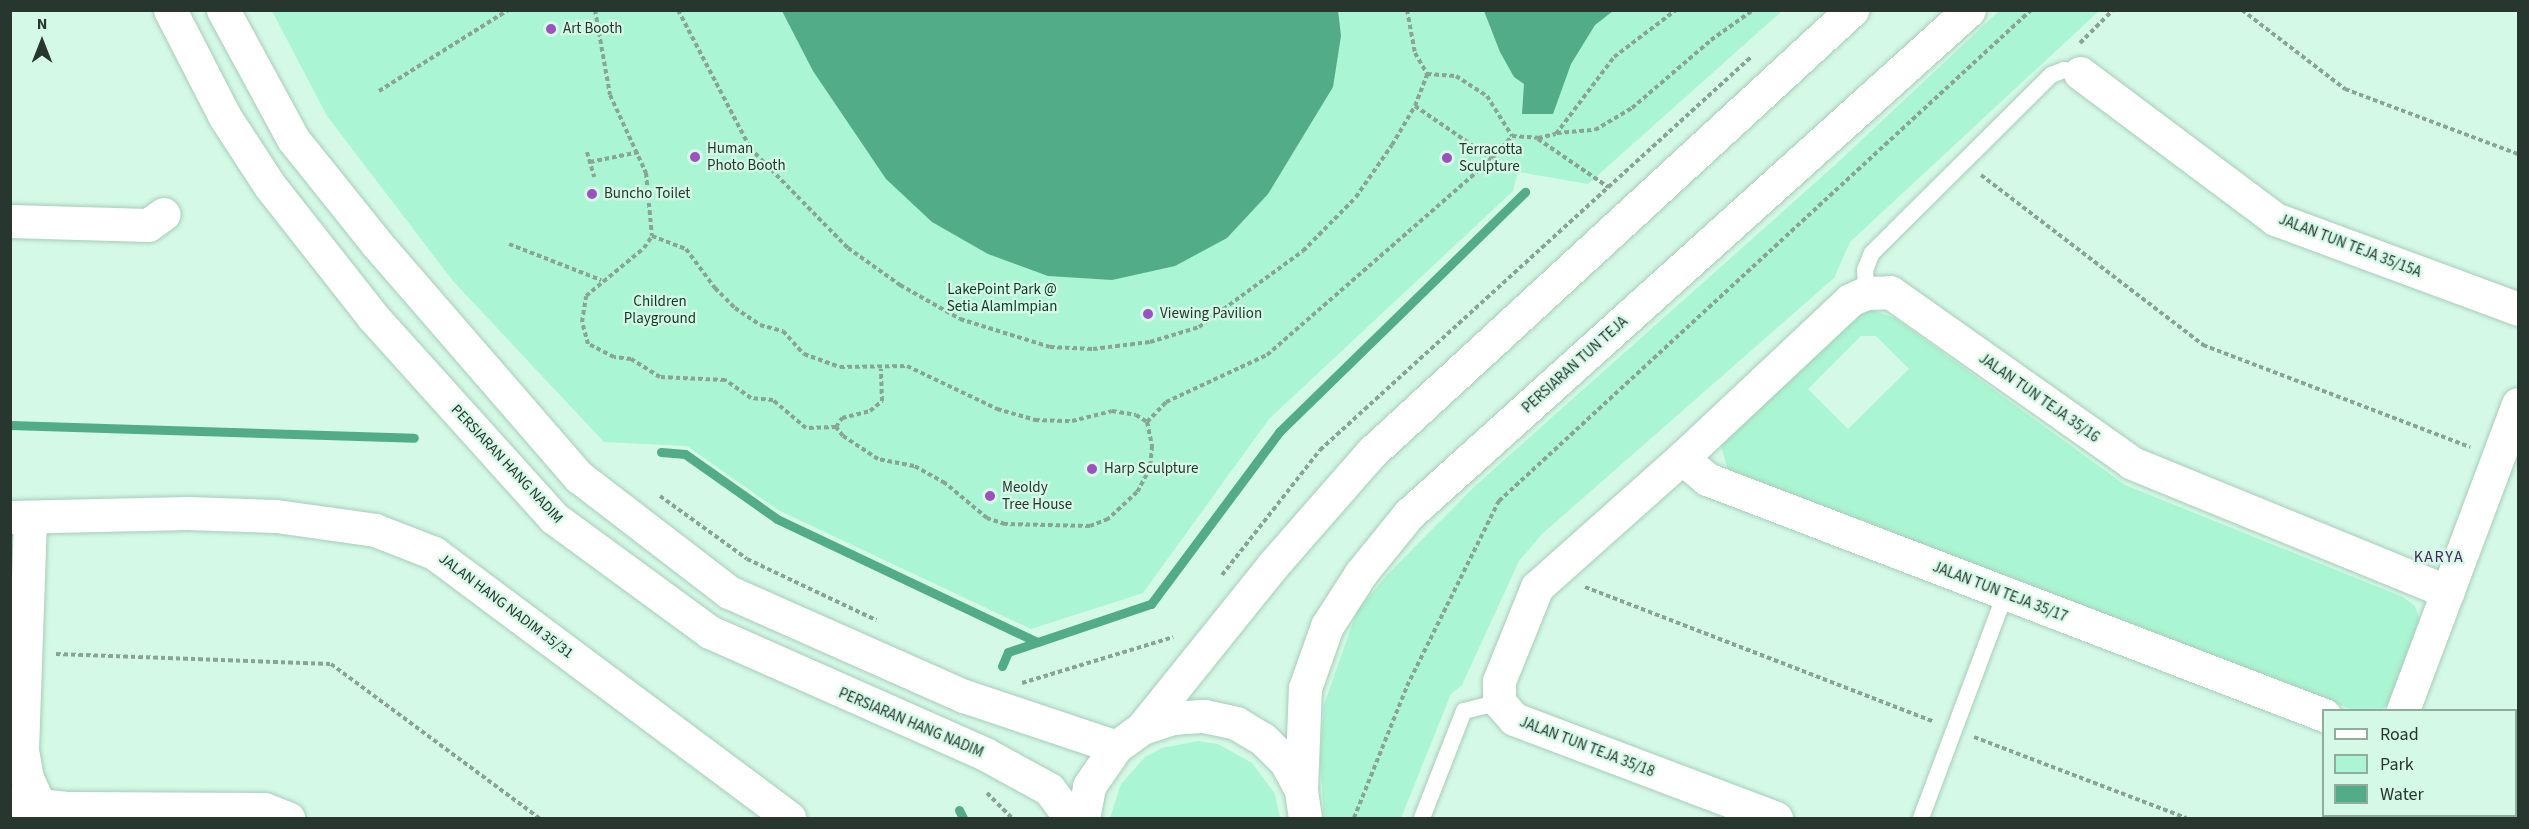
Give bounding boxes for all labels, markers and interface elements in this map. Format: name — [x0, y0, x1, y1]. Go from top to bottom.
north arrow — [12, 12, 72, 72]
text: N — [37, 13, 47, 35]
place label: Art Booth — [563, 20, 622, 38]
marker: Art Booth — [544, 22, 558, 36]
place label: Human Photo Booth — [707, 139, 786, 174]
place label: Terracotta Sculpture — [1459, 140, 1523, 175]
marker: Human Photo Booth — [688, 150, 702, 164]
marker: Terracotta Sculpture — [1440, 151, 1454, 165]
place label: Buncho Toilet — [604, 185, 690, 203]
marker: Buncho Toilet — [585, 187, 599, 201]
street label: JALAN TUN TEJA 35/15A — [2276, 210, 2424, 282]
park label: LakePoint Park @ Setia AlamImpian — [947, 280, 1057, 315]
park label: Children Playground — [624, 292, 696, 327]
place label: Viewing Pavilion — [1160, 305, 1262, 323]
marker: Viewing Pavilion — [1141, 307, 1155, 321]
street label: PERSIARAN TUN TEJA — [1519, 313, 1631, 417]
street label: JALAN TUN TEJA 35/16 — [1975, 350, 2103, 446]
street label: PERSIARAN HANG NADIM — [447, 401, 567, 527]
place label: Harp Sculpture — [1104, 460, 1198, 478]
marker: Harp Sculpture — [1085, 462, 1099, 476]
place label: Meoldy Tree House — [1002, 478, 1072, 513]
marker: Meoldy Tree House — [983, 489, 997, 503]
district label: KARYA — [2414, 547, 2464, 567]
street label: JALAN HANG NADIM 35/31 — [435, 550, 577, 662]
street label: JALAN TUN TEJA 35/17 — [1930, 558, 2070, 626]
street label: PERSIARAN HANG NADIM — [836, 684, 986, 762]
legend — [2322, 709, 2517, 817]
street label: JALAN TUN TEJA 35/18 — [1517, 713, 1657, 781]
text: Road — [2380, 722, 2419, 747]
text: Park — [2380, 752, 2414, 777]
text: Water — [2380, 782, 2424, 807]

